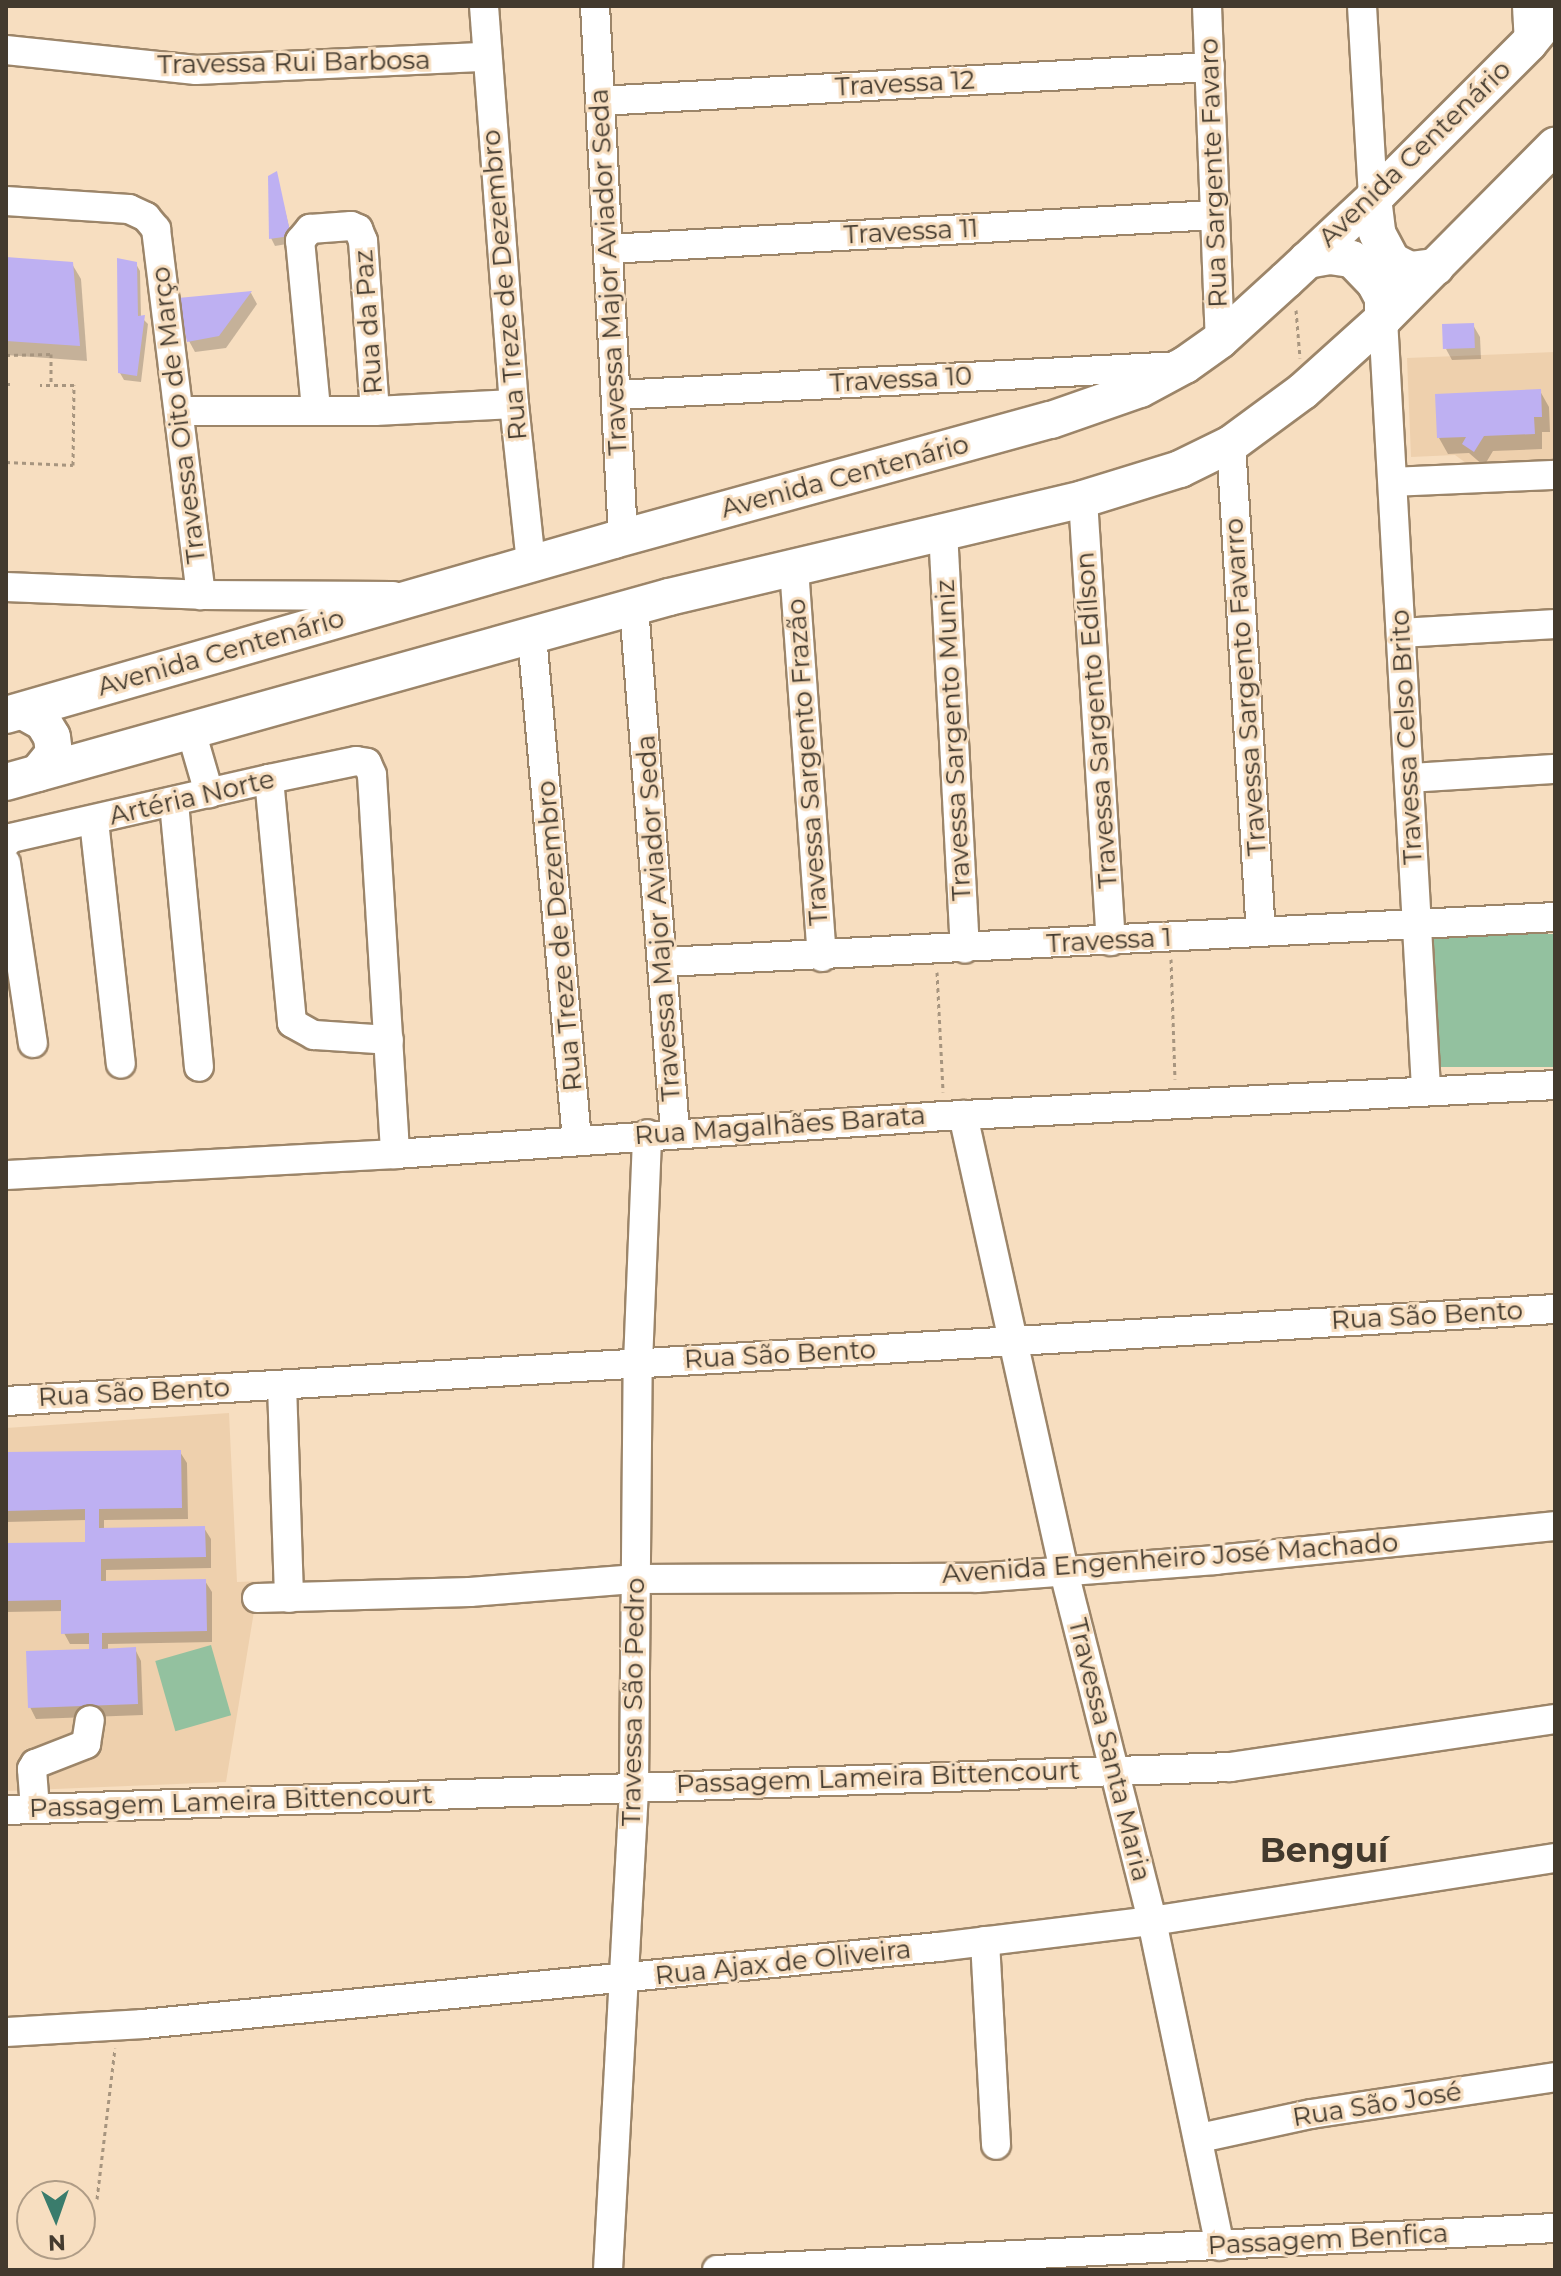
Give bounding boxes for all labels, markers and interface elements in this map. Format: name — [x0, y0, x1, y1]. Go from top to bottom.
street label: Rua Sargente Favaro — [1194, 38, 1234, 308]
street label: Travessa Rui Barbosa — [157, 45, 431, 81]
street label: Avenida Centenário — [1312, 54, 1518, 254]
street label: Travessa 12 — [834, 65, 976, 103]
street label: Travessa Major Aviador Seda — [584, 88, 634, 456]
street label: Rua Treze de Dezembro — [476, 128, 534, 442]
street label: Travessa 11 — [843, 213, 979, 251]
street label: Rua da Paz — [348, 249, 390, 395]
street label: Travessa Oito de Março — [145, 265, 213, 565]
street label: Travessa 10 — [829, 361, 973, 399]
street label: Avenida Centenário — [718, 429, 972, 525]
street label: Travessa Sargento Favarro — [1219, 517, 1273, 857]
street label: Travessa Sargento Edílson — [1070, 551, 1124, 889]
street label: Travessa Sargento Muniz — [930, 579, 978, 901]
street label: Travessa Sargento Frazão — [781, 598, 835, 926]
street label: Avenida Centenário — [94, 603, 348, 703]
street label: Travessa Celso Brito — [1385, 609, 1429, 865]
street label: Travessa Major Aviador Seda — [631, 734, 687, 1102]
street label: Artéria Norte — [106, 764, 278, 832]
street label: Rua Treze de Dezembro — [531, 779, 589, 1093]
street label: Travessa 1 — [1046, 922, 1172, 960]
street label: Rua Magalhães Barata — [633, 1100, 927, 1152]
street label: Rua São Bento — [1330, 1295, 1524, 1337]
street label: Rua São Bento — [683, 1334, 877, 1376]
street label: Rua São Bento — [37, 1372, 231, 1414]
street label: Avenida Engenheiro José Machado — [941, 1527, 1399, 1591]
street label: Travessa São Pedro — [616, 1578, 652, 1826]
street label: Travessa Santa Maria — [1061, 1615, 1157, 1885]
street label: Passagem Lameira Bittencourt — [675, 1755, 1081, 1801]
street label: Passagem Lameira Bittencourt — [28, 1779, 434, 1825]
district label: Benguí — [1260, 1831, 1388, 1871]
street label: Rua Ajax de Oliveira — [653, 1934, 913, 1992]
street label: Rua São José — [1290, 2076, 1464, 2134]
north arrow — [16, 2180, 96, 2260]
street label: Passagem Benfica — [1207, 2218, 1449, 2262]
text: N — [47, 2229, 66, 2256]

